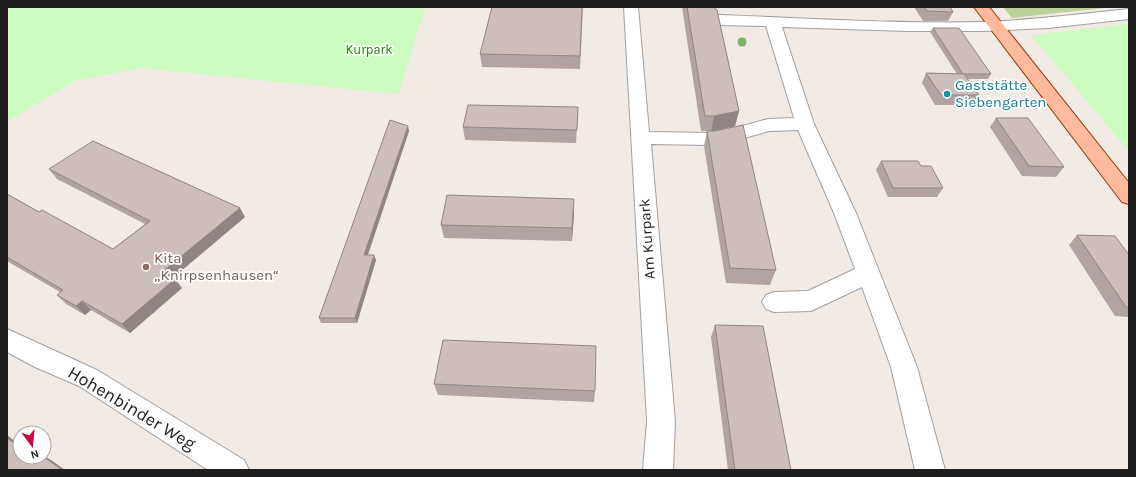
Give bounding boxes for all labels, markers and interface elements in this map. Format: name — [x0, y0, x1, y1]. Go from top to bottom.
park label: Kurpark — [345, 42, 393, 57]
place label: Gaststätte Siebengarten — [955, 76, 1046, 111]
marker: Gaststätte Siebengarten — [942, 89, 952, 99]
street label: Am Kurpark — [635, 198, 659, 280]
place label: Kita „Knirpsenhausen“ — [154, 249, 279, 284]
marker: Kita „Knirpsenhausen“ — [141, 262, 151, 272]
street label: Hohenbinder Weg — [64, 361, 200, 455]
north arrow — [12, 425, 52, 465]
text: N — [29, 447, 40, 461]

